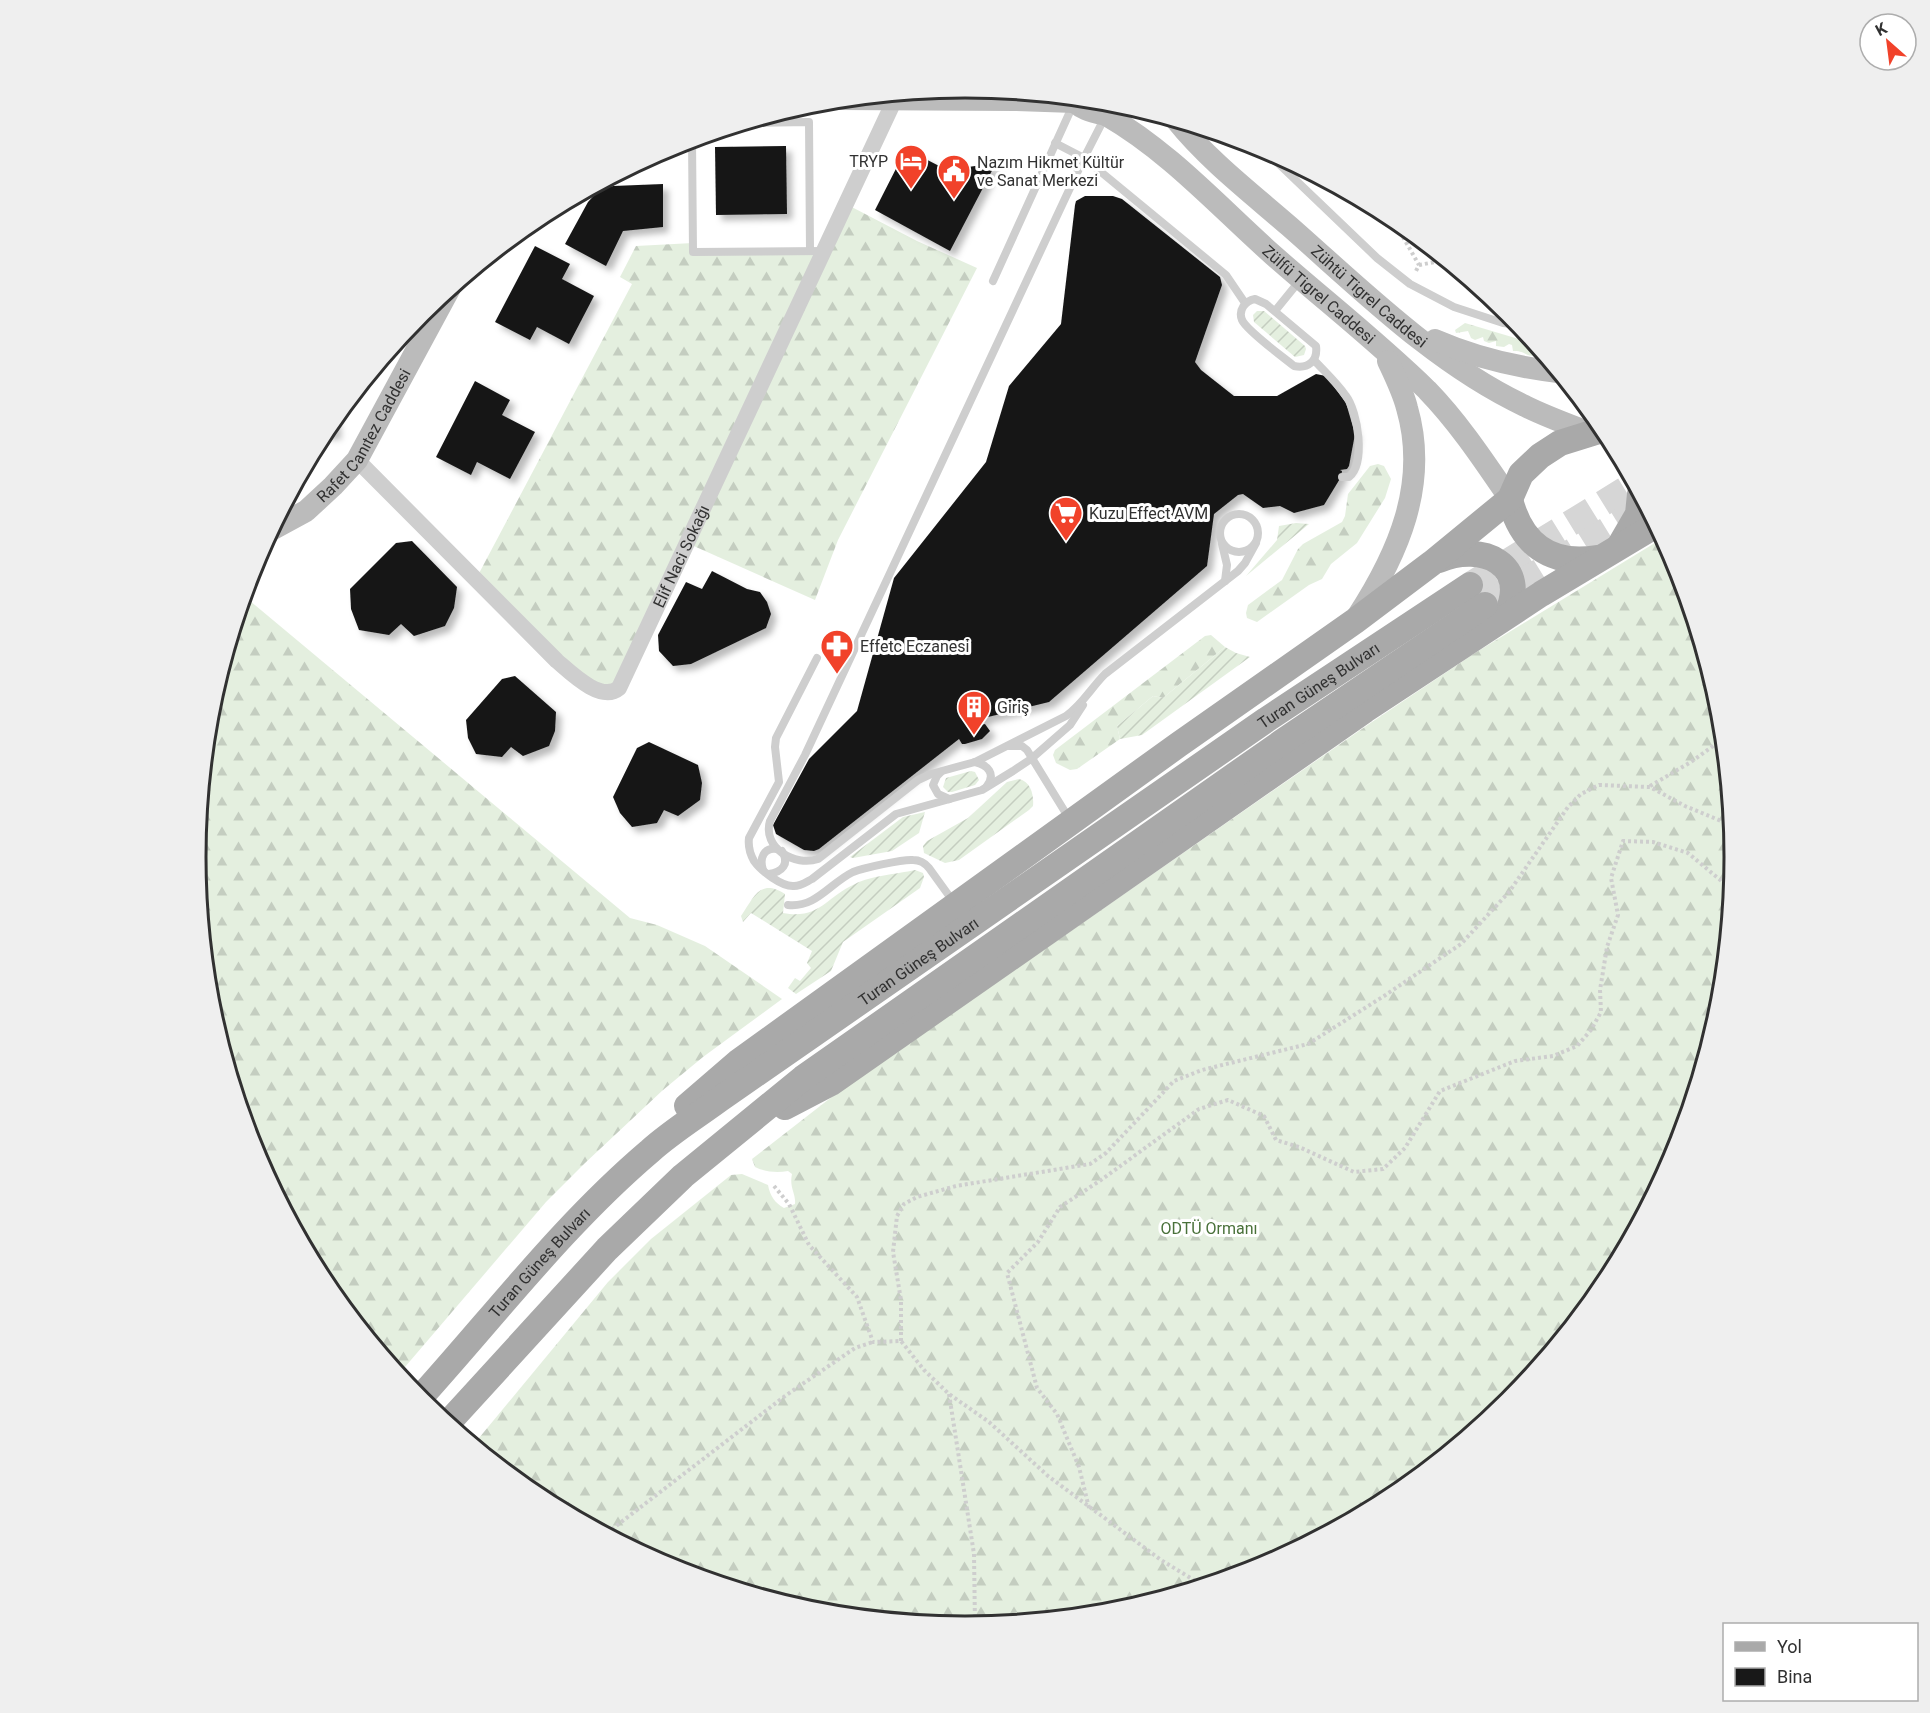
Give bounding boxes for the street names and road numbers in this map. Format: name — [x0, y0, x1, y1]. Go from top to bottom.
street label: Zülfü Tigrel Caddesi — [1259, 241, 1379, 348]
street label: Zühtü Tigrel Caddesi — [1308, 241, 1431, 351]
street label: Rafet Canıtez Caddesi — [313, 365, 414, 506]
street label: Elif Naci Sokağı — [649, 502, 713, 610]
street label: Turan Güneş Bulvarı — [1254, 638, 1383, 732]
street label: Turan Güneş Bulvarı — [855, 913, 982, 1010]
street label: Turan Güneş Bulvarı — [485, 1203, 594, 1322]

